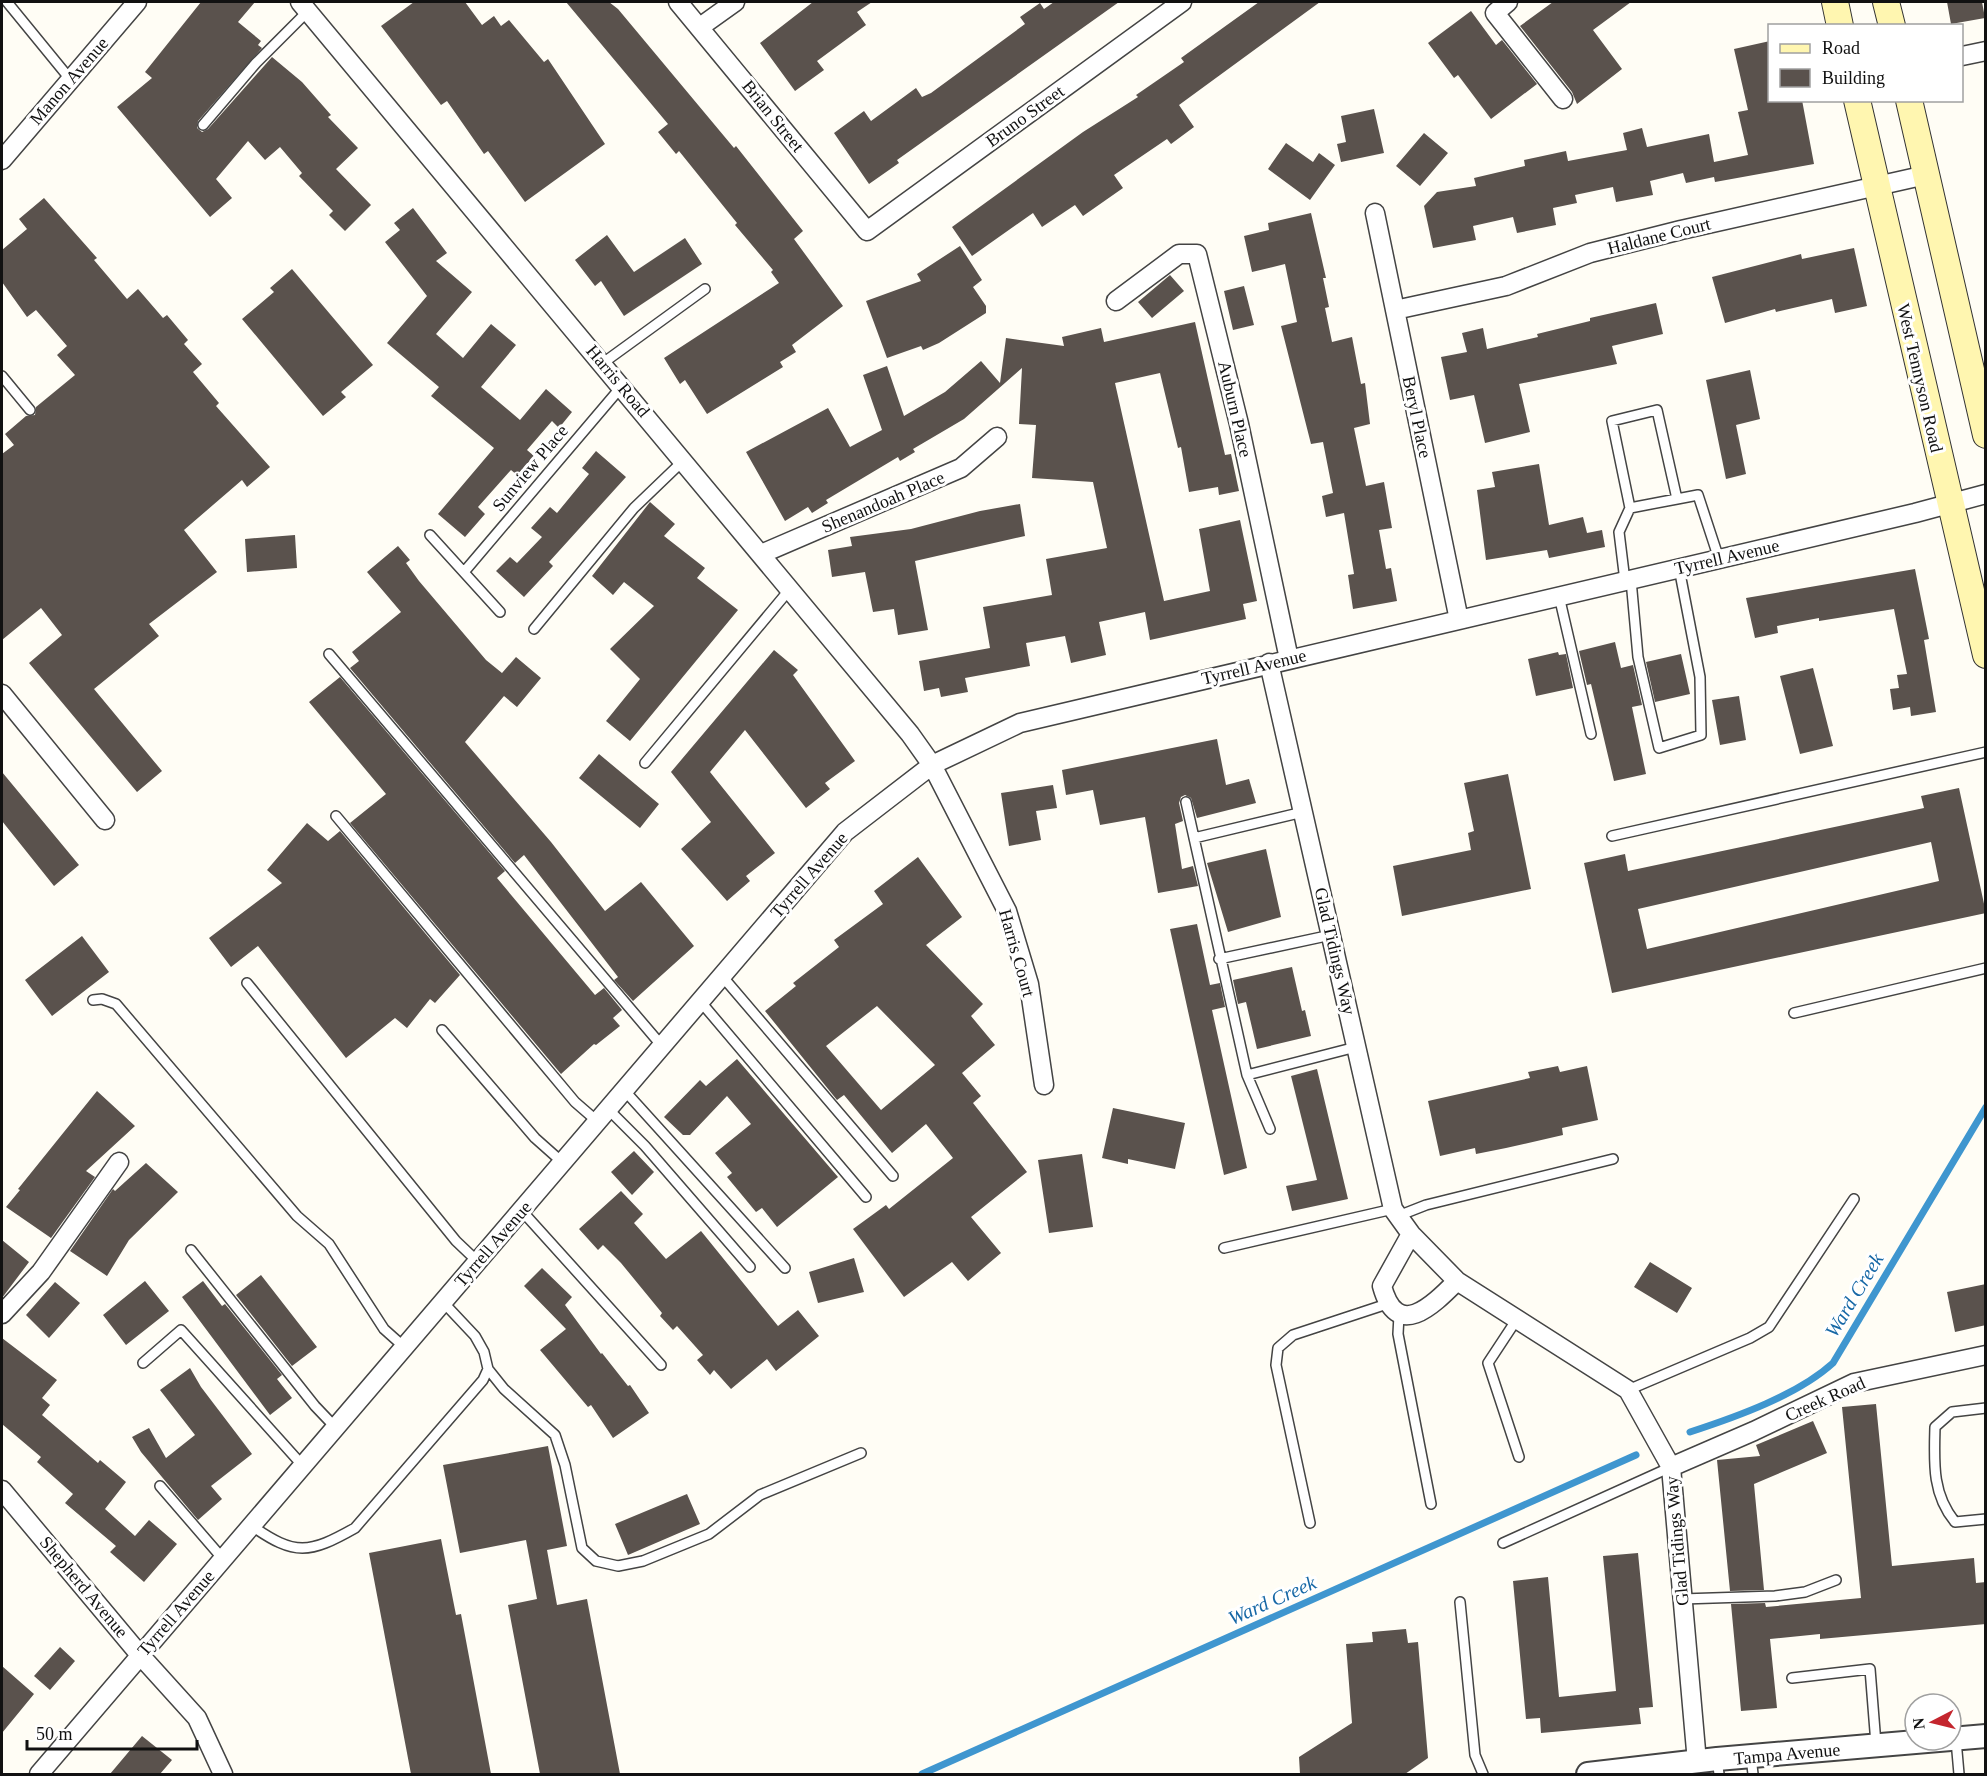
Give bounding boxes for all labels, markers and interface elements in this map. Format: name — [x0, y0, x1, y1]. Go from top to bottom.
legend — [1768, 24, 1963, 102]
street label: Manon Avenue — [26, 33, 112, 129]
text: Road — [1822, 38, 1860, 58]
text: Building — [1822, 68, 1885, 88]
street label: Brian Street — [738, 76, 808, 156]
street label: Bruno Street — [982, 81, 1068, 151]
street label: Haldane Court — [1605, 214, 1713, 258]
street label: West Tennyson Road — [1893, 302, 1947, 454]
street label: Harris Road — [582, 341, 654, 421]
street label: Auburn Place — [1214, 359, 1256, 459]
street label: Beryl Place — [1399, 374, 1435, 460]
street label: Sunview Place — [488, 421, 572, 515]
street label: Shenandoah Place — [819, 467, 947, 537]
street label: Tyrrell Avenue — [1673, 535, 1781, 579]
street label: Tyrrell Avenue — [1200, 645, 1308, 689]
street label: Tyrrell Avenue — [766, 828, 852, 922]
street label: Glad Tidings Way — [1311, 885, 1359, 1017]
street label: Harris Court — [995, 907, 1039, 999]
street label: Tyrrell Avenue — [450, 1197, 536, 1291]
water label: Ward Creek — [1820, 1248, 1888, 1341]
street label: Creek Road — [1782, 1372, 1868, 1426]
street label: Glad Tidings Way — [1661, 1475, 1693, 1607]
street label: Shepherd Avenue — [36, 1532, 132, 1642]
street label: Tyrrell Avenue — [133, 1566, 219, 1660]
water label: Ward Creek — [1225, 1570, 1320, 1629]
north arrow — [1903, 1692, 1963, 1752]
scale bar — [27, 1713, 196, 1751]
text: N — [1909, 1717, 1928, 1731]
text: 50 m — [36, 1724, 73, 1744]
street label: Tampa Avenue — [1733, 1739, 1841, 1769]

